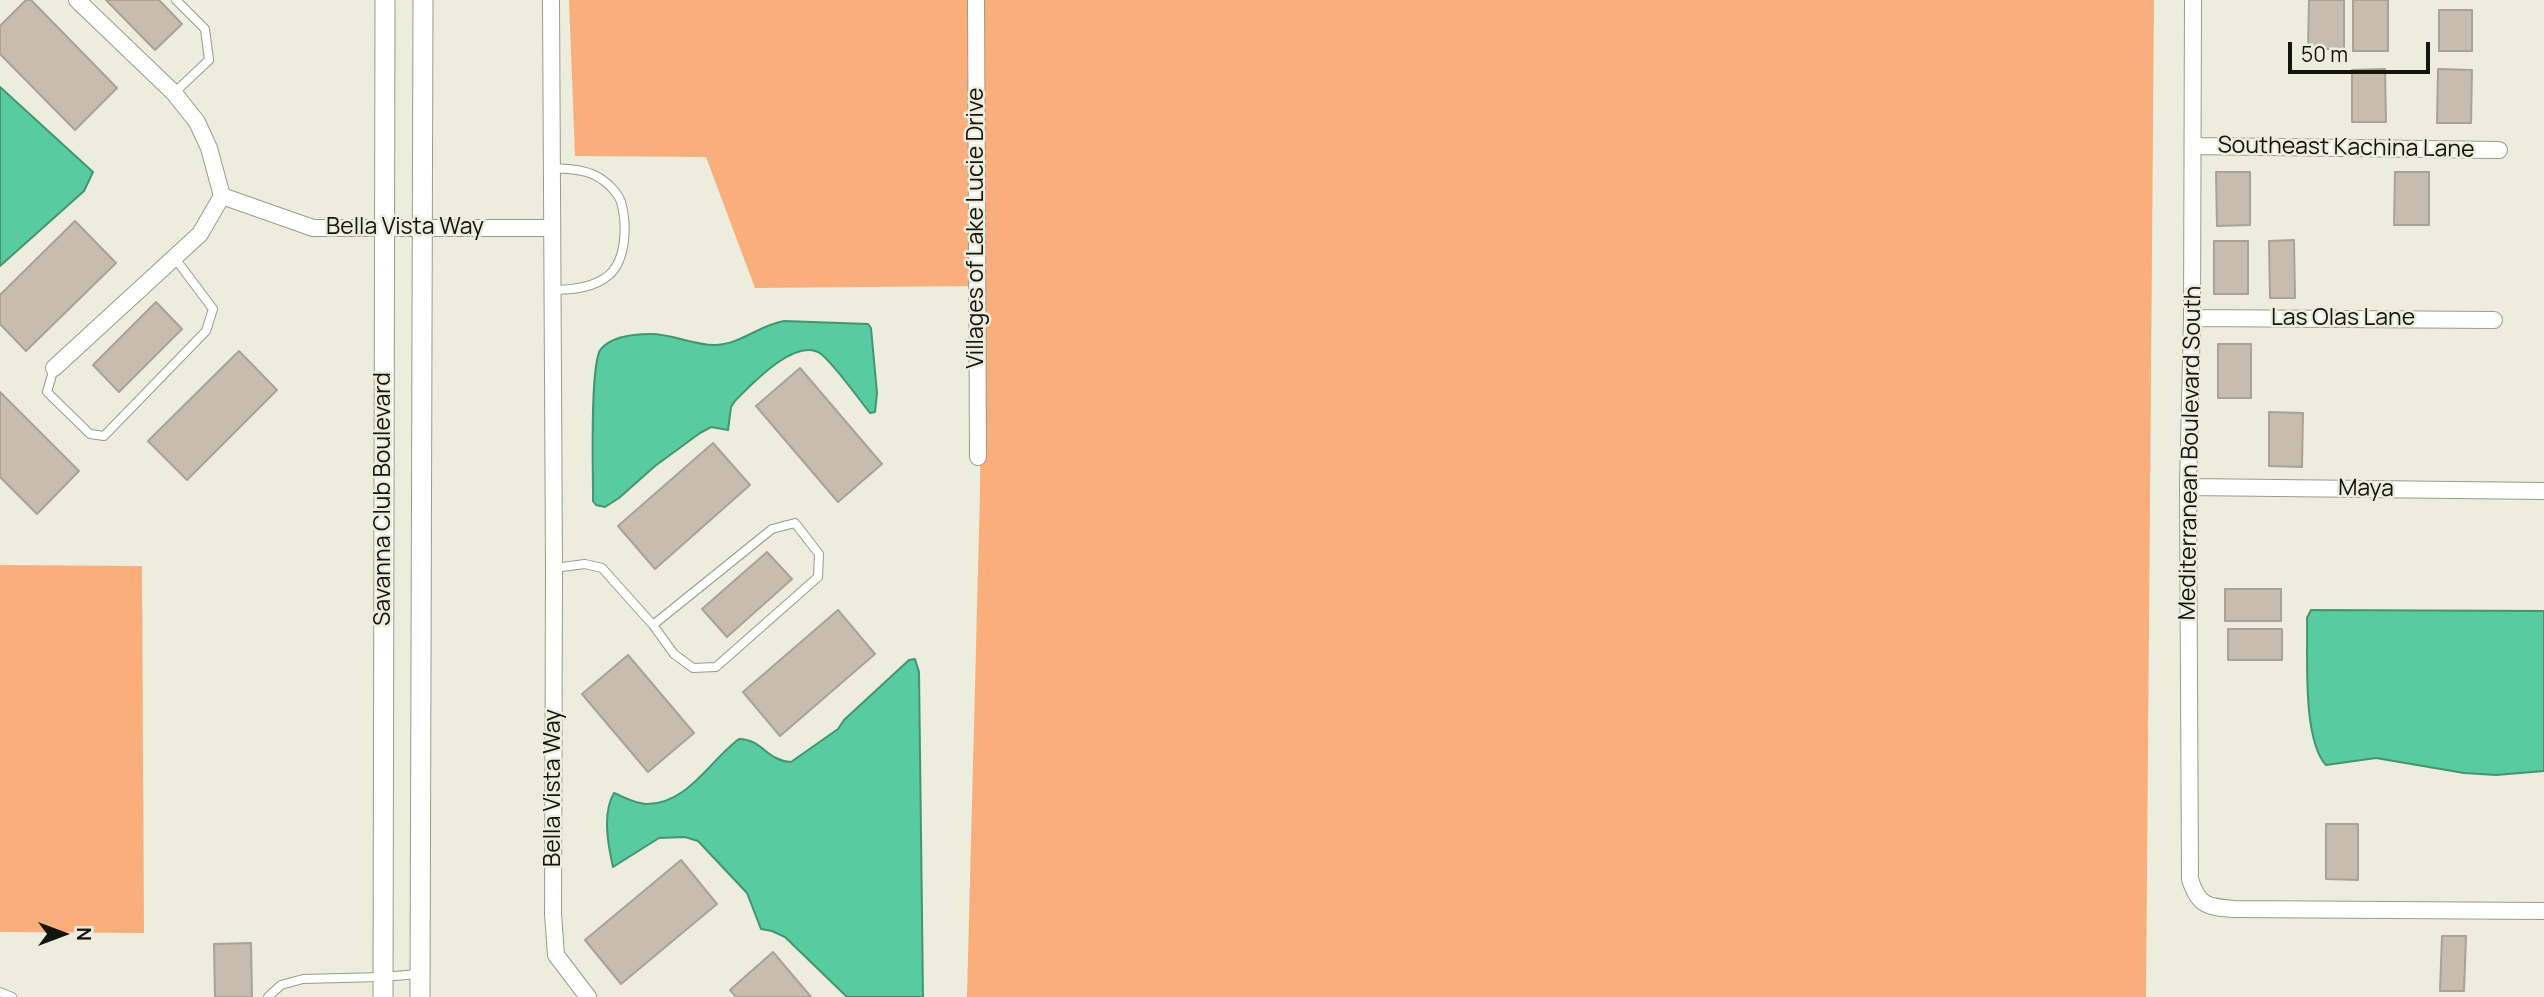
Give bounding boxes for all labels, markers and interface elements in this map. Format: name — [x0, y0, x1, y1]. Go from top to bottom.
scale bar — [2292, 28, 2434, 72]
text: 50 m — [2301, 40, 2348, 68]
street label: Villages of Lake Lucie Drive — [963, 87, 991, 369]
street label: Southeast Kachina Lane — [2217, 132, 2475, 164]
street label: Bella Vista Way — [326, 214, 484, 242]
street label: Mediterranean Boulevard South — [2174, 285, 2208, 621]
street label: Las Olas Lane — [2271, 305, 2415, 333]
street label: Savanna Club Boulevard — [370, 372, 398, 626]
street label: Maya — [2338, 475, 2394, 503]
street label: Bella Vista Way — [540, 709, 568, 867]
north arrow — [28, 899, 98, 969]
text: N — [71, 927, 97, 941]

